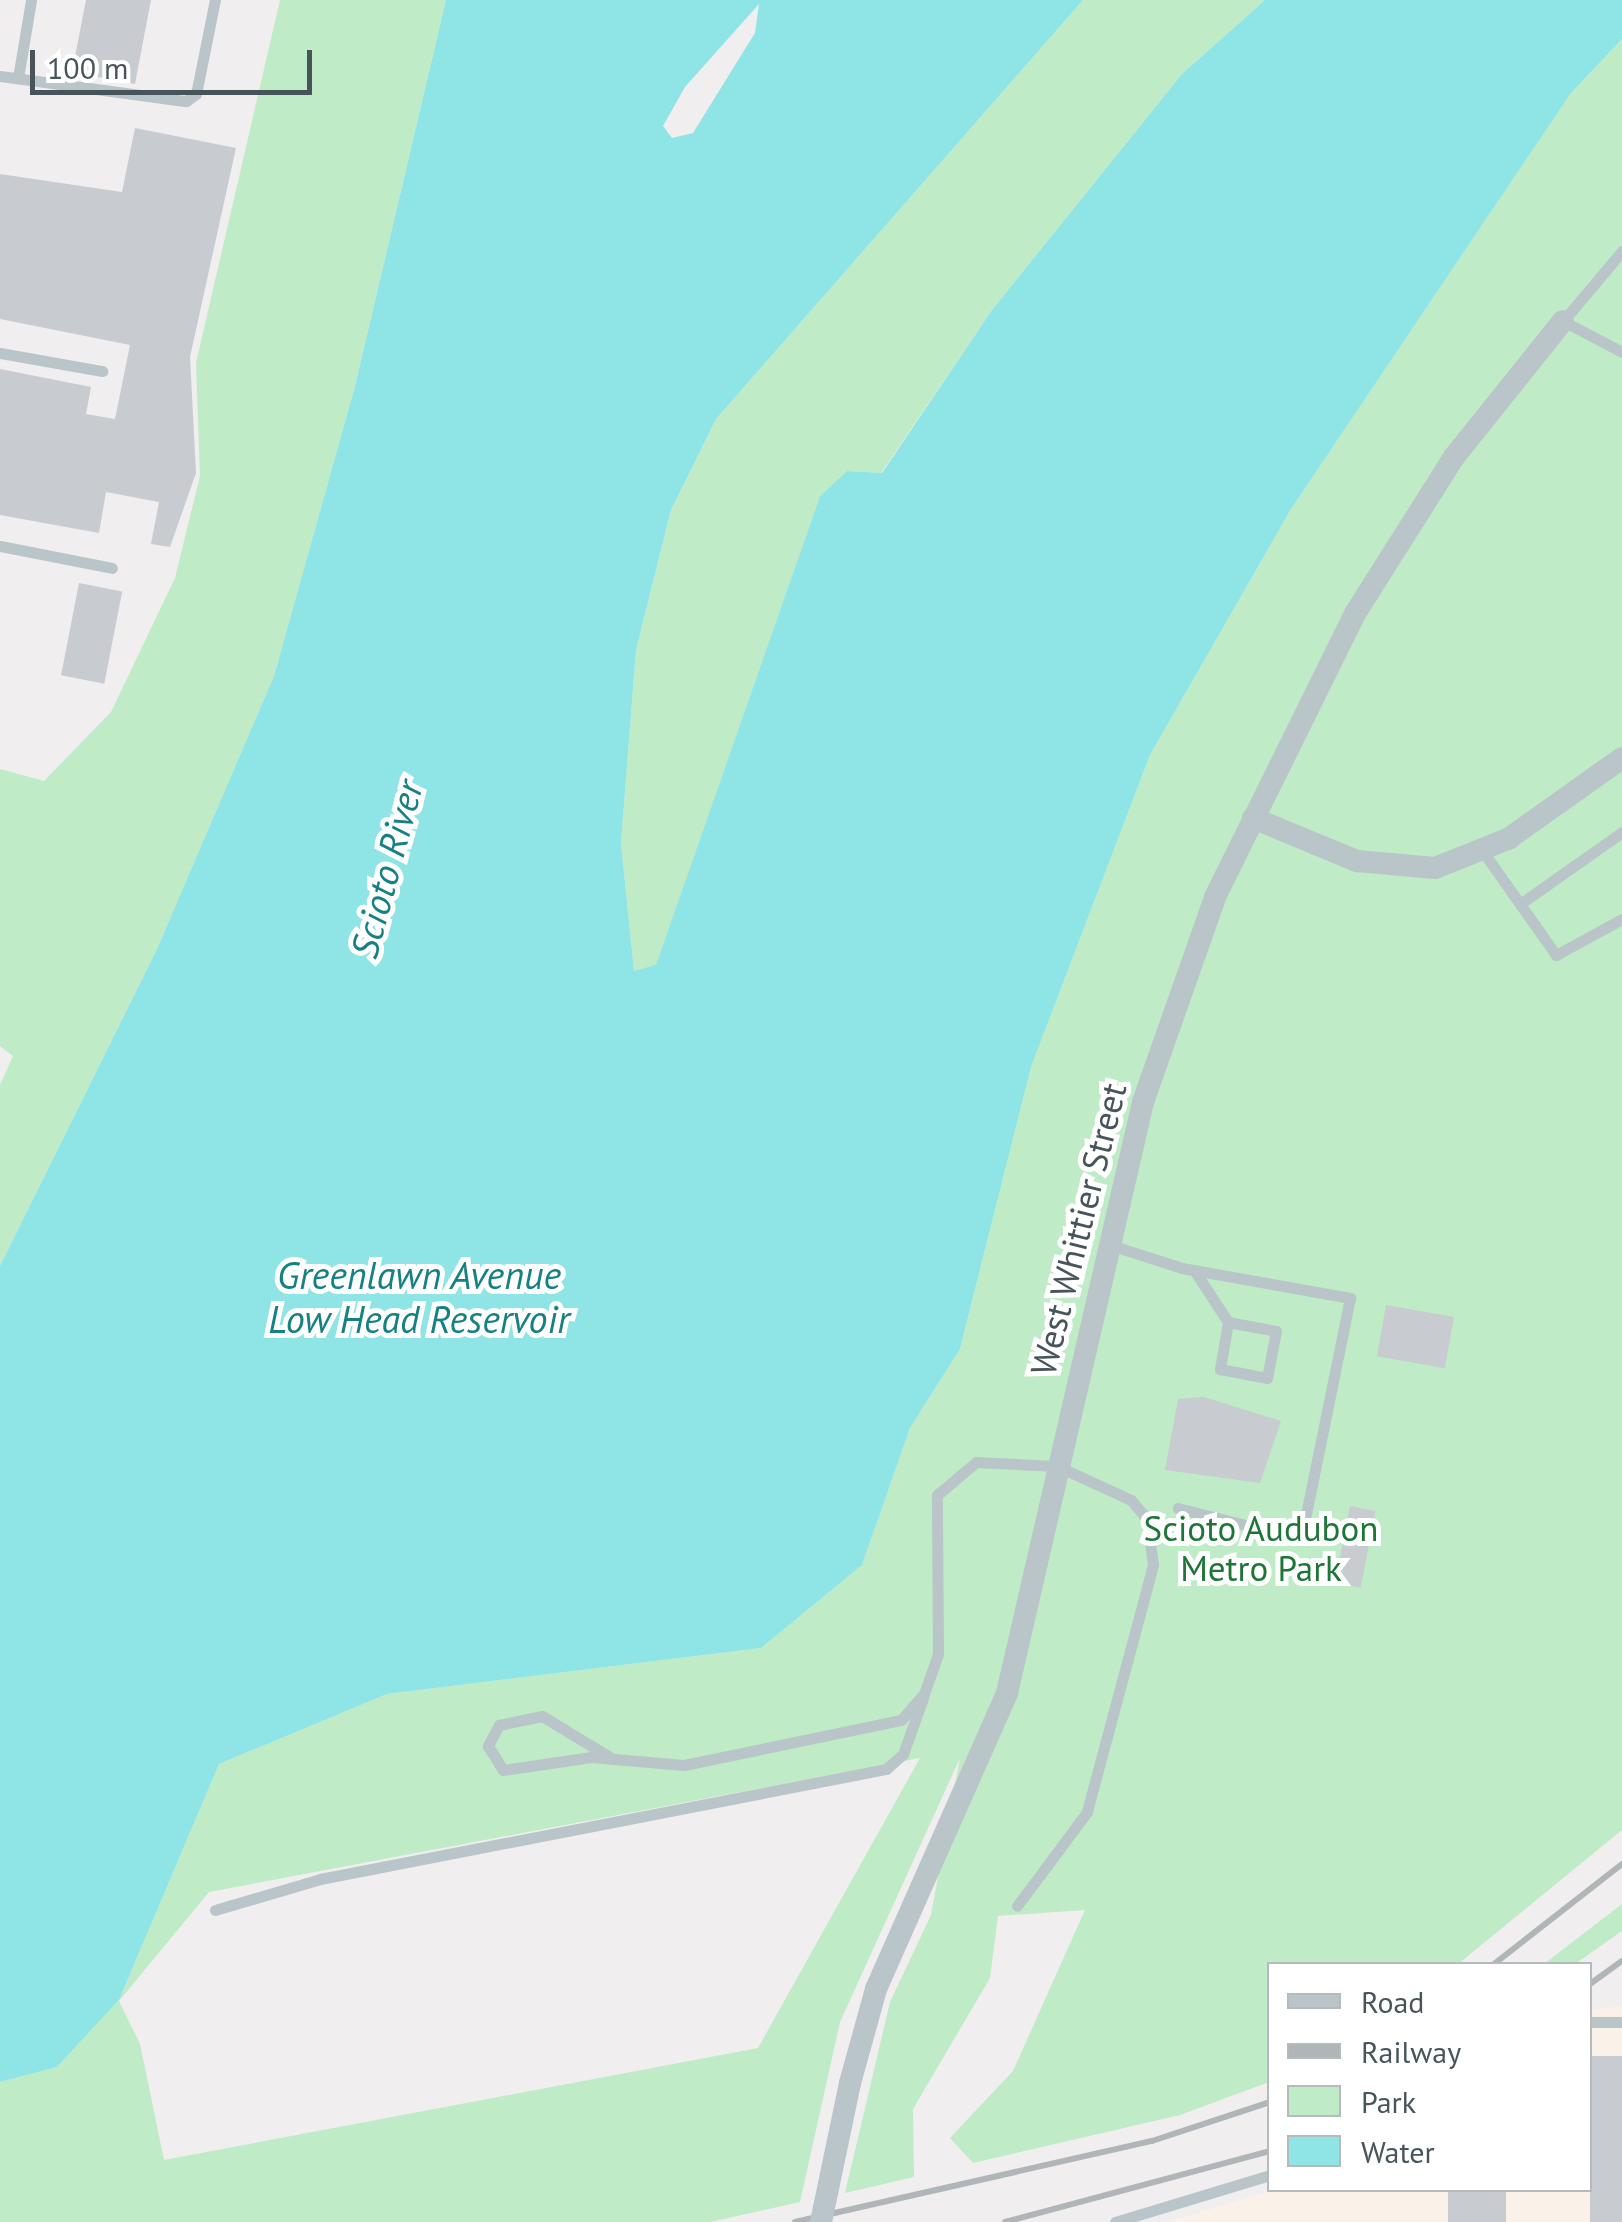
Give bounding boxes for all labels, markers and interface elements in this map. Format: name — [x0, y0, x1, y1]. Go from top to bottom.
scale bar — [35, 30, 318, 92]
text: 100 m — [47, 48, 128, 87]
water label: Scioto River — [340, 775, 432, 963]
street label: West Whittier Street — [1021, 1078, 1135, 1380]
water label: Greenlawn Avenue Low Head Reservoir — [268, 1252, 570, 1342]
park label: Scioto Audubon Metro Park — [1143, 1507, 1379, 1589]
legend — [1267, 1962, 1592, 2192]
text: Road — [1361, 1982, 1425, 2021]
text: Railway — [1361, 2032, 1461, 2071]
text: Park — [1361, 2082, 1416, 2121]
text: Water — [1361, 2132, 1435, 2171]

